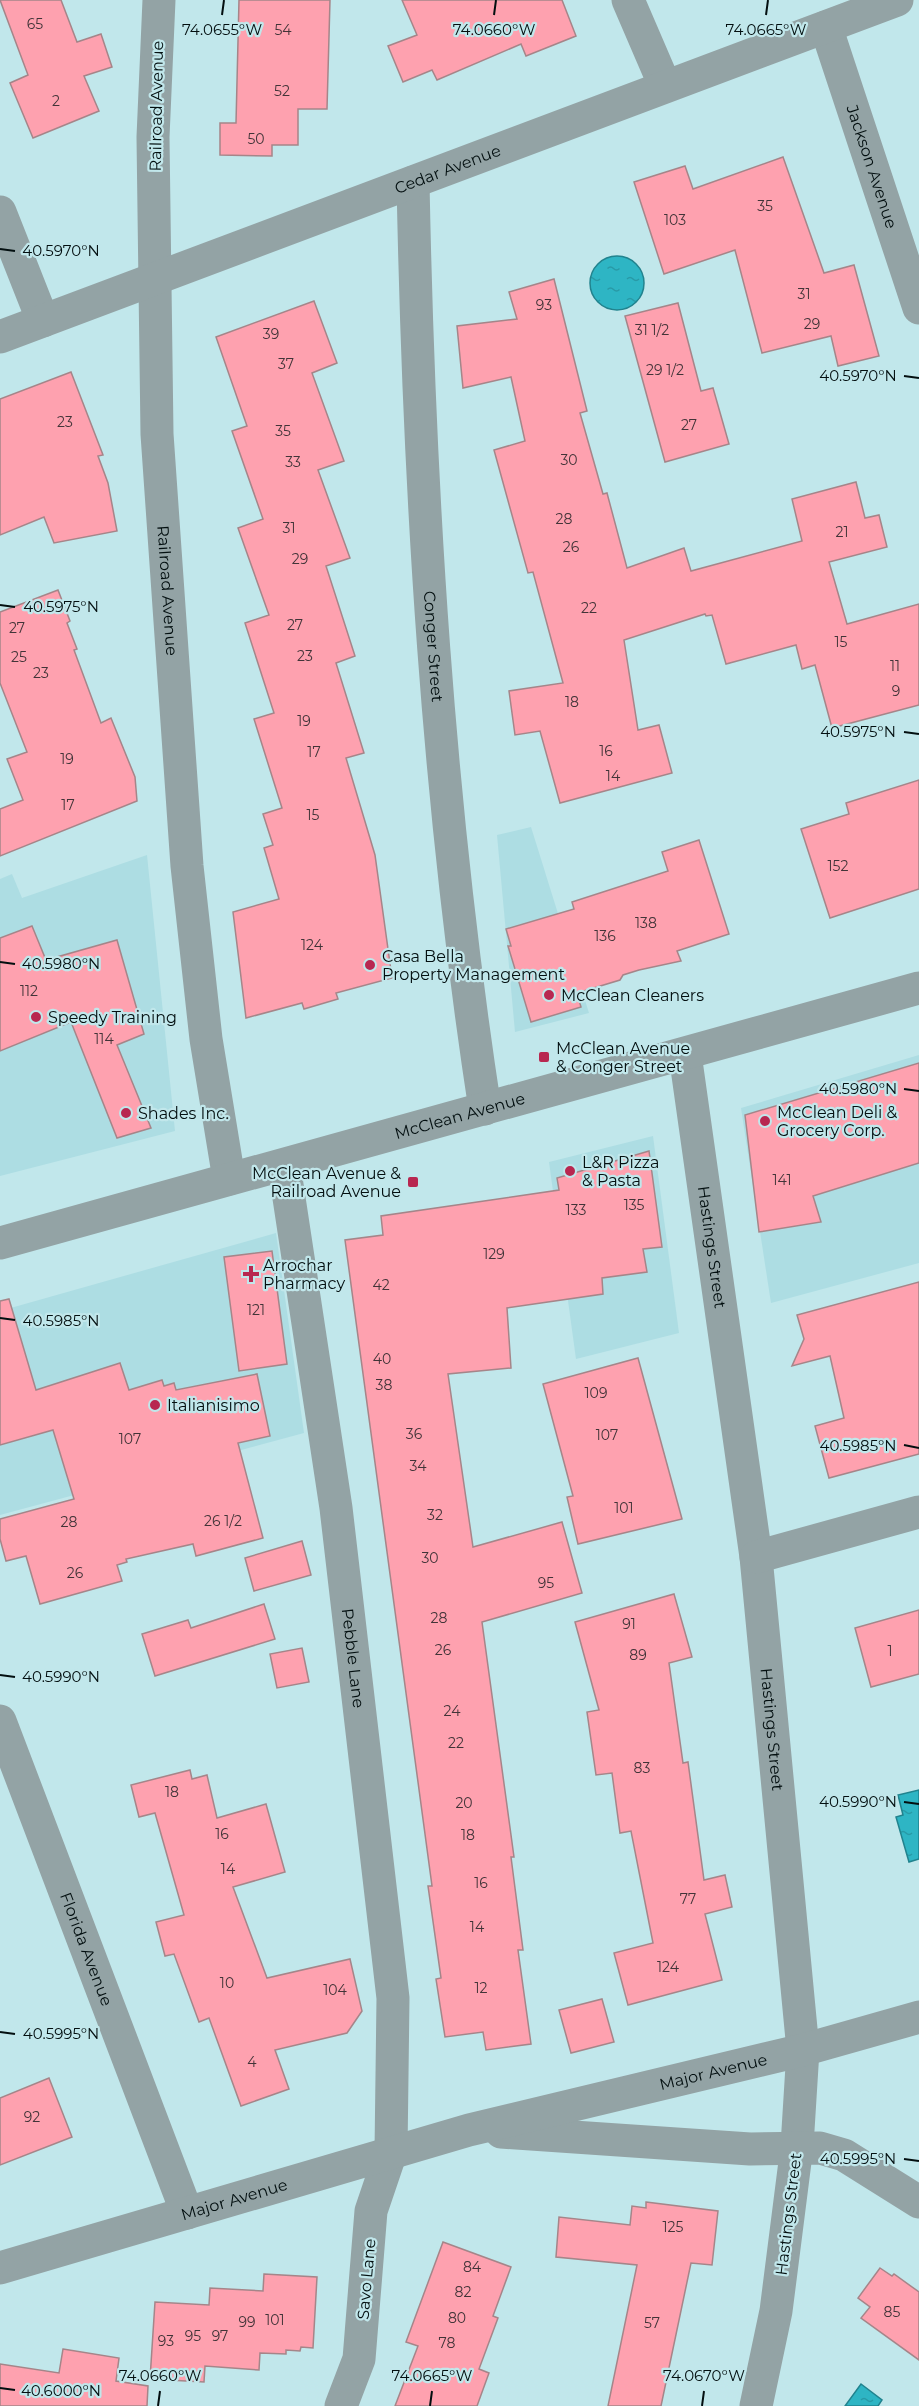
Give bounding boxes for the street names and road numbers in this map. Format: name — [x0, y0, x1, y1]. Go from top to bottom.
street label: Railroad Avenue — [146, 41, 167, 171]
street label: Jackson Avenue — [842, 102, 901, 231]
street label: Cedar Avenue — [392, 141, 503, 198]
street label: Railroad Avenue — [153, 525, 181, 656]
street label: Conger Street — [420, 590, 447, 703]
street label: McClean Avenue — [393, 1089, 527, 1143]
street label: Hastings Street — [694, 1185, 730, 1310]
street label: Pebble Lane — [338, 1607, 368, 1709]
street label: Hastings Street — [757, 1667, 787, 1792]
street label: Florida Avenue — [56, 1890, 116, 2009]
street label: Major Avenue — [658, 2050, 769, 2094]
street label: Hastings Street — [772, 2151, 805, 2276]
street label: Major Avenue — [179, 2175, 290, 2224]
street label: Savo Lane — [353, 2238, 379, 2320]

